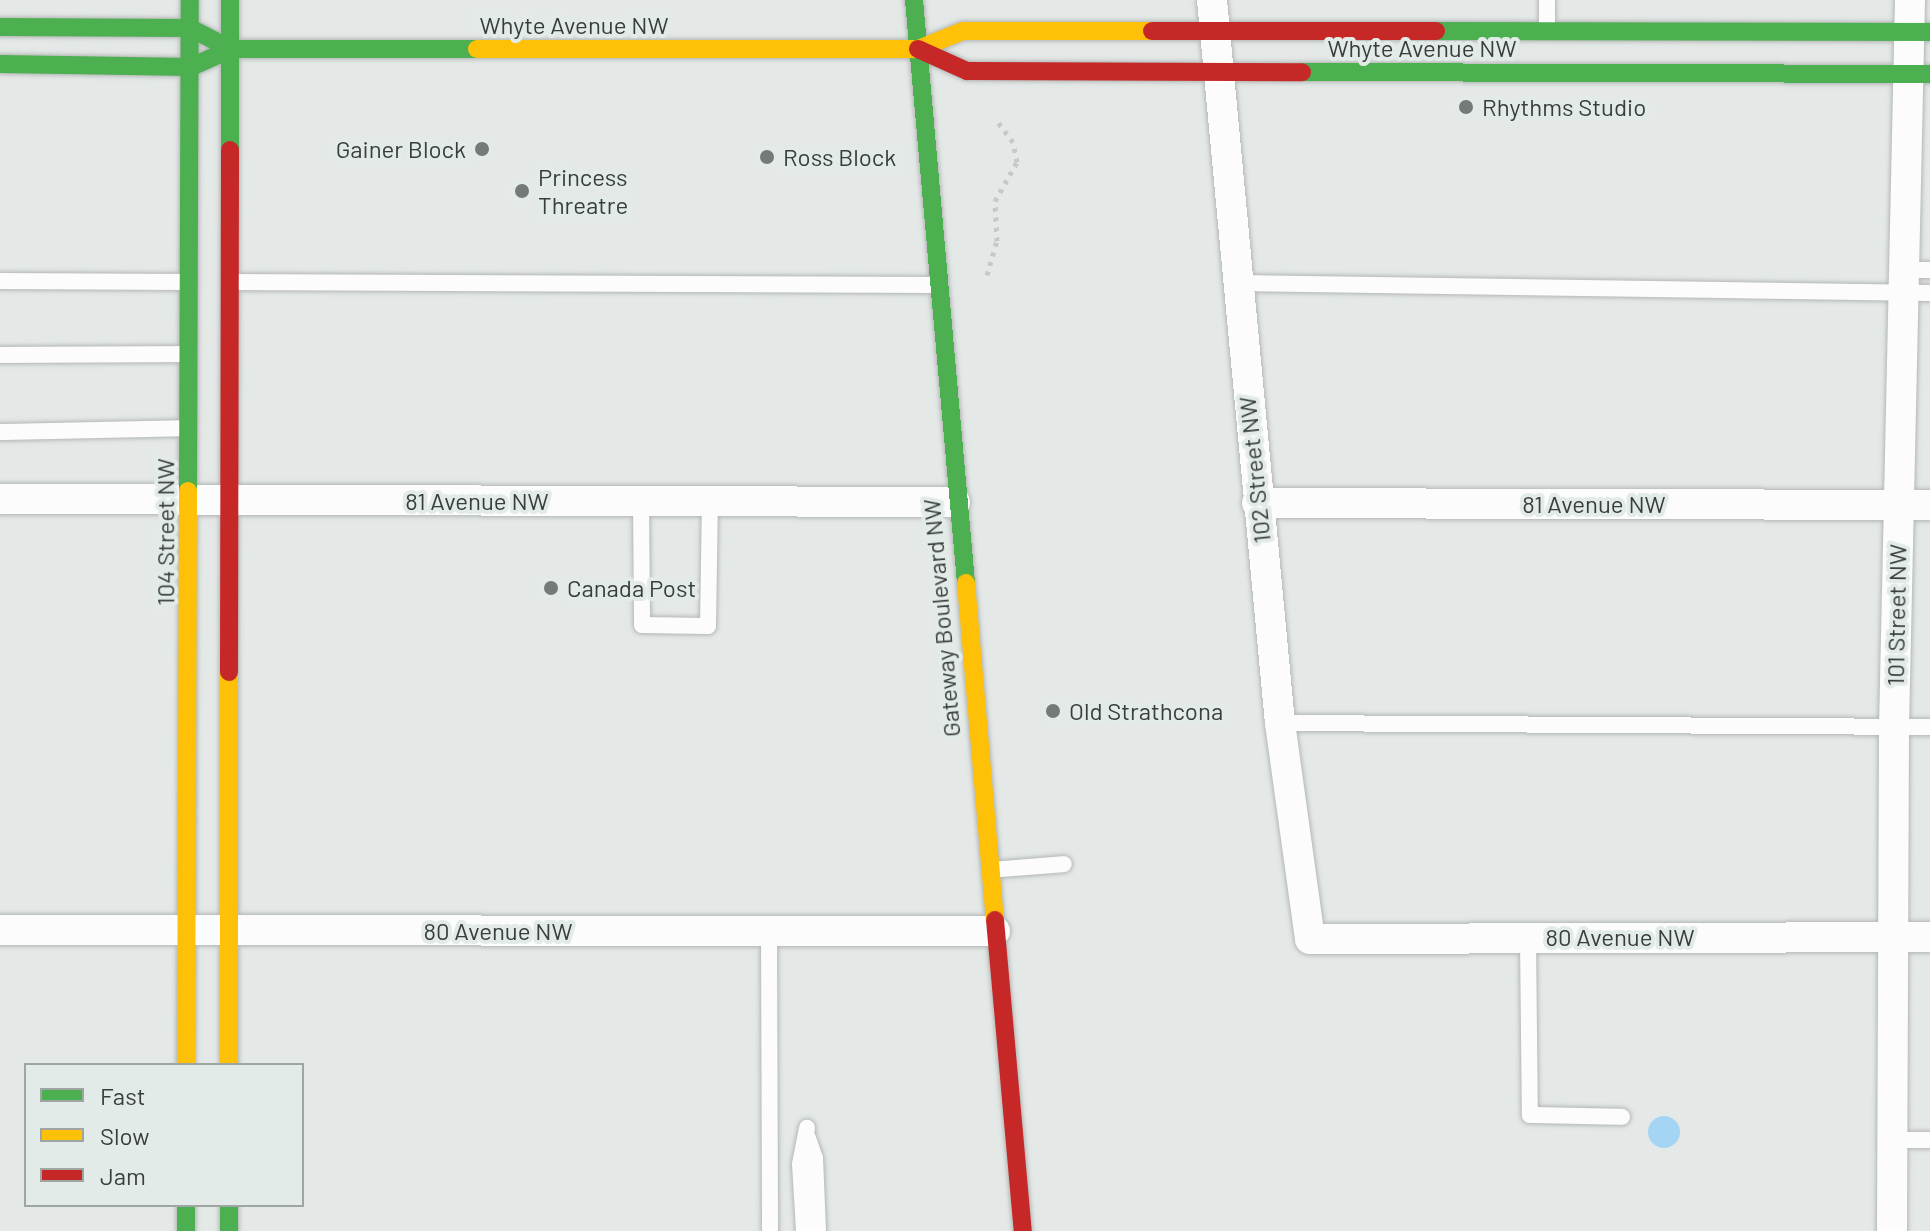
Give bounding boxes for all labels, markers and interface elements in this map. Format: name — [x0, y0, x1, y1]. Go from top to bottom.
street label: Whyte Avenue NW — [479, 11, 669, 39]
street label: Whyte Avenue NW — [1327, 34, 1517, 62]
place label: Rhythms Studio — [1482, 93, 1646, 121]
marker: Rhythms Studio — [1457, 98, 1475, 116]
place label: Gainer Block — [336, 135, 466, 163]
marker: Gainer Block — [473, 140, 491, 158]
place label: Ross Block — [783, 143, 896, 171]
marker: Ross Block — [758, 148, 776, 166]
place label: Princess Threatre — [538, 163, 628, 219]
marker: Princess Threatre — [513, 182, 531, 200]
street label: 102 Street NW — [1232, 395, 1276, 545]
street label: 104 Street NW — [151, 458, 179, 606]
street label: 81 Avenue NW — [405, 487, 549, 515]
street label: 81 Avenue NW — [1522, 490, 1666, 518]
street label: Gateway Boulevard NW — [916, 498, 966, 738]
street label: 101 Street NW — [1880, 544, 1912, 686]
place label: Canada Post — [567, 574, 696, 602]
marker: Canada Post — [542, 579, 560, 597]
place label: Old Strathcona — [1069, 697, 1223, 725]
marker: Old Strathcona — [1044, 702, 1062, 720]
street label: 80 Avenue NW — [423, 917, 573, 945]
street label: 80 Avenue NW — [1545, 923, 1695, 951]
legend — [24, 1063, 304, 1207]
text: Fast — [100, 1081, 145, 1110]
text: Slow — [100, 1121, 149, 1150]
text: Jam — [100, 1161, 146, 1190]

